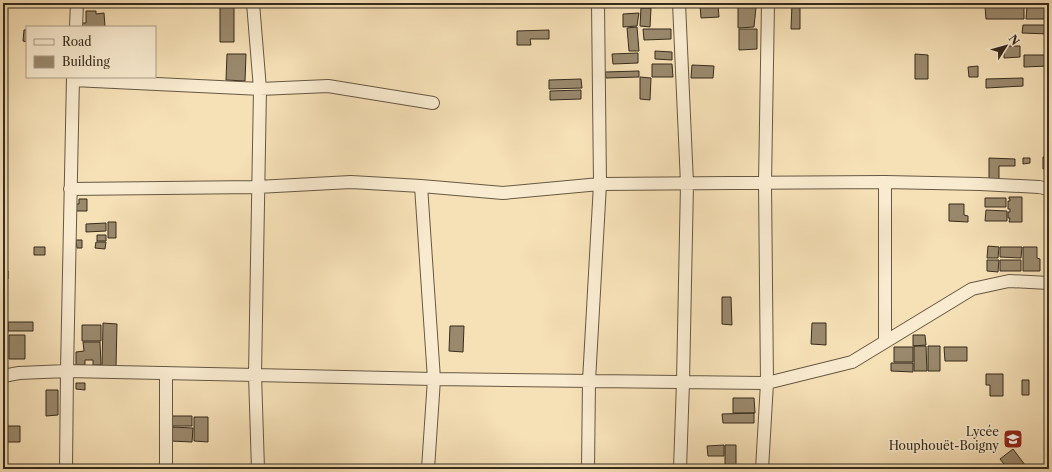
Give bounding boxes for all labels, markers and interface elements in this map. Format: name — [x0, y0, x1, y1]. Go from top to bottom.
legend — [26, 26, 156, 78]
north arrow — [986, 26, 1026, 66]
text: N — [1006, 32, 1023, 48]
text: Road — [62, 34, 92, 49]
text: Building — [62, 54, 110, 69]
place label: Lycée Houphouët-Boigny — [889, 424, 999, 453]
school or university icon: Lycée Houphouët-Boigny — [1002, 428, 1024, 450]

